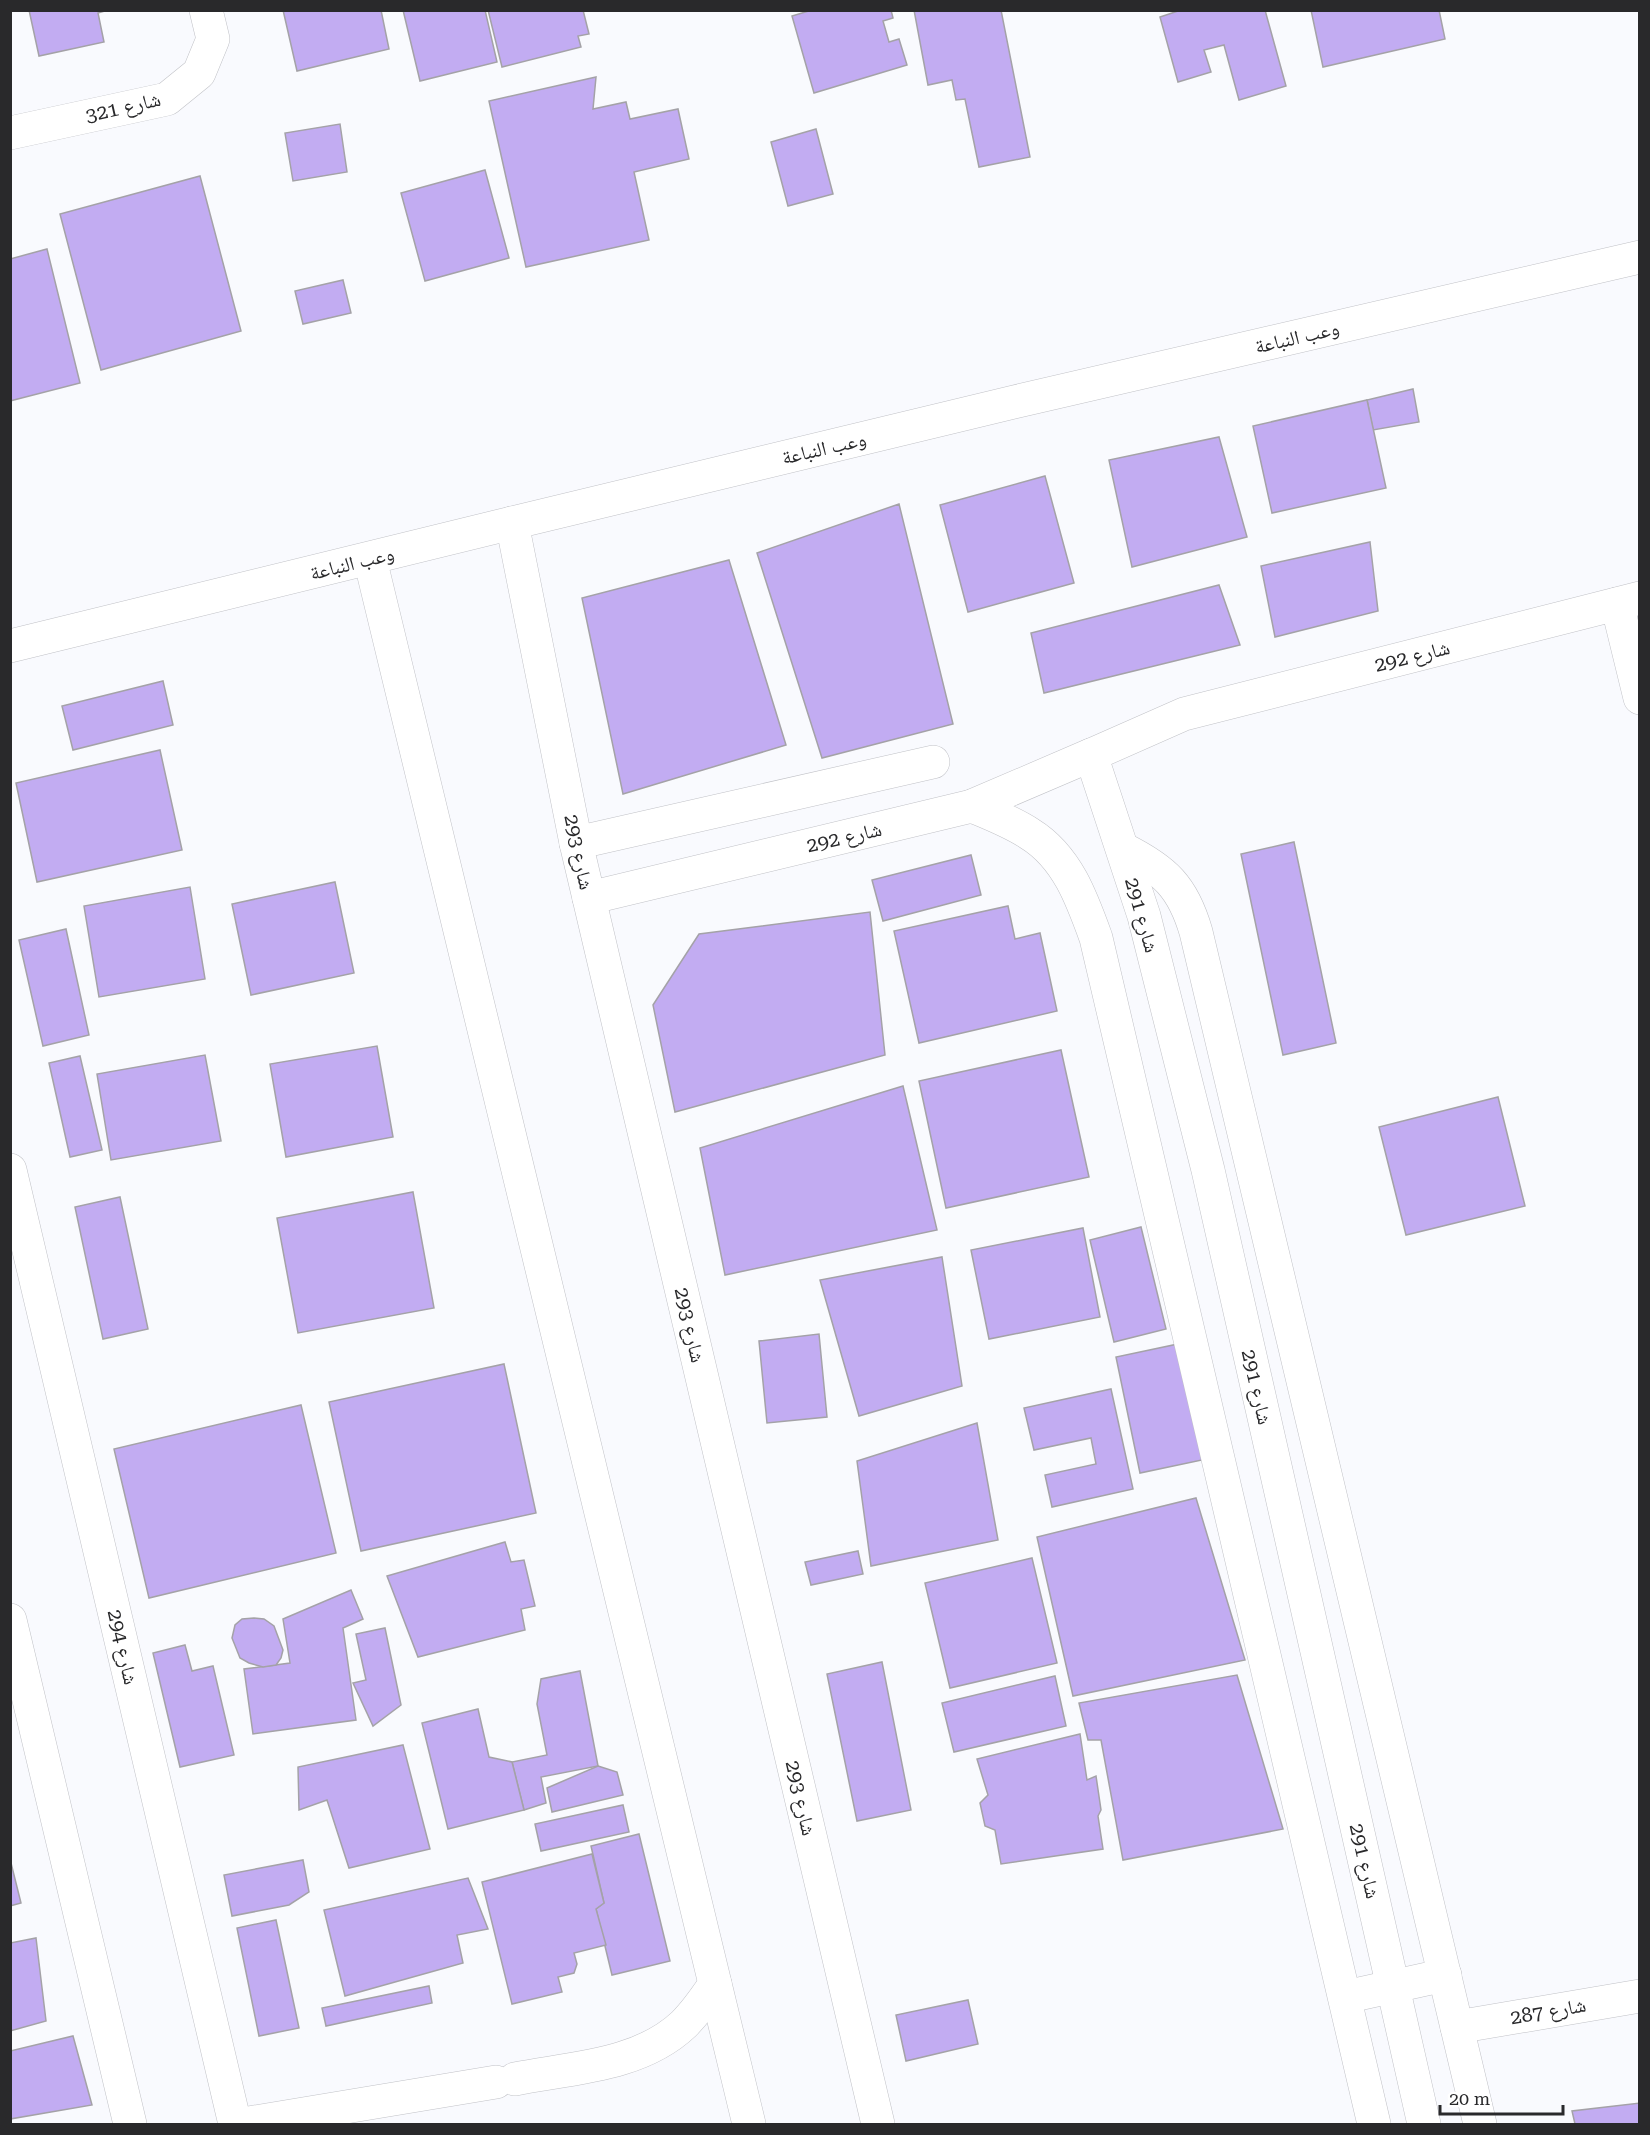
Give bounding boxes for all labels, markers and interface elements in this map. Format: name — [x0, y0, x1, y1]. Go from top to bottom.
street label: شارع 321 — [83, 87, 163, 128]
street label: وعب النباعة — [1253, 316, 1341, 358]
street label: وعب النباعة — [780, 427, 868, 469]
street label: وعب النباعة — [307, 541, 397, 585]
street label: شارع 292 — [1372, 635, 1452, 678]
street label: شارع 293 — [558, 812, 599, 892]
street label: شارع 292 — [804, 817, 884, 858]
street label: شارع 291 — [1119, 875, 1164, 955]
street label: شارع 293 — [669, 1285, 710, 1365]
street label: شارع 291 — [1236, 1347, 1277, 1427]
street label: شارع 294 — [102, 1607, 143, 1687]
street label: شارع 293 — [780, 1758, 821, 1838]
street label: شارع 291 — [1344, 1821, 1385, 1901]
street label: شارع 287 — [1508, 1993, 1588, 2030]
scale bar — [1440, 2078, 1563, 2116]
text: 20 m — [1449, 2088, 1490, 2109]

